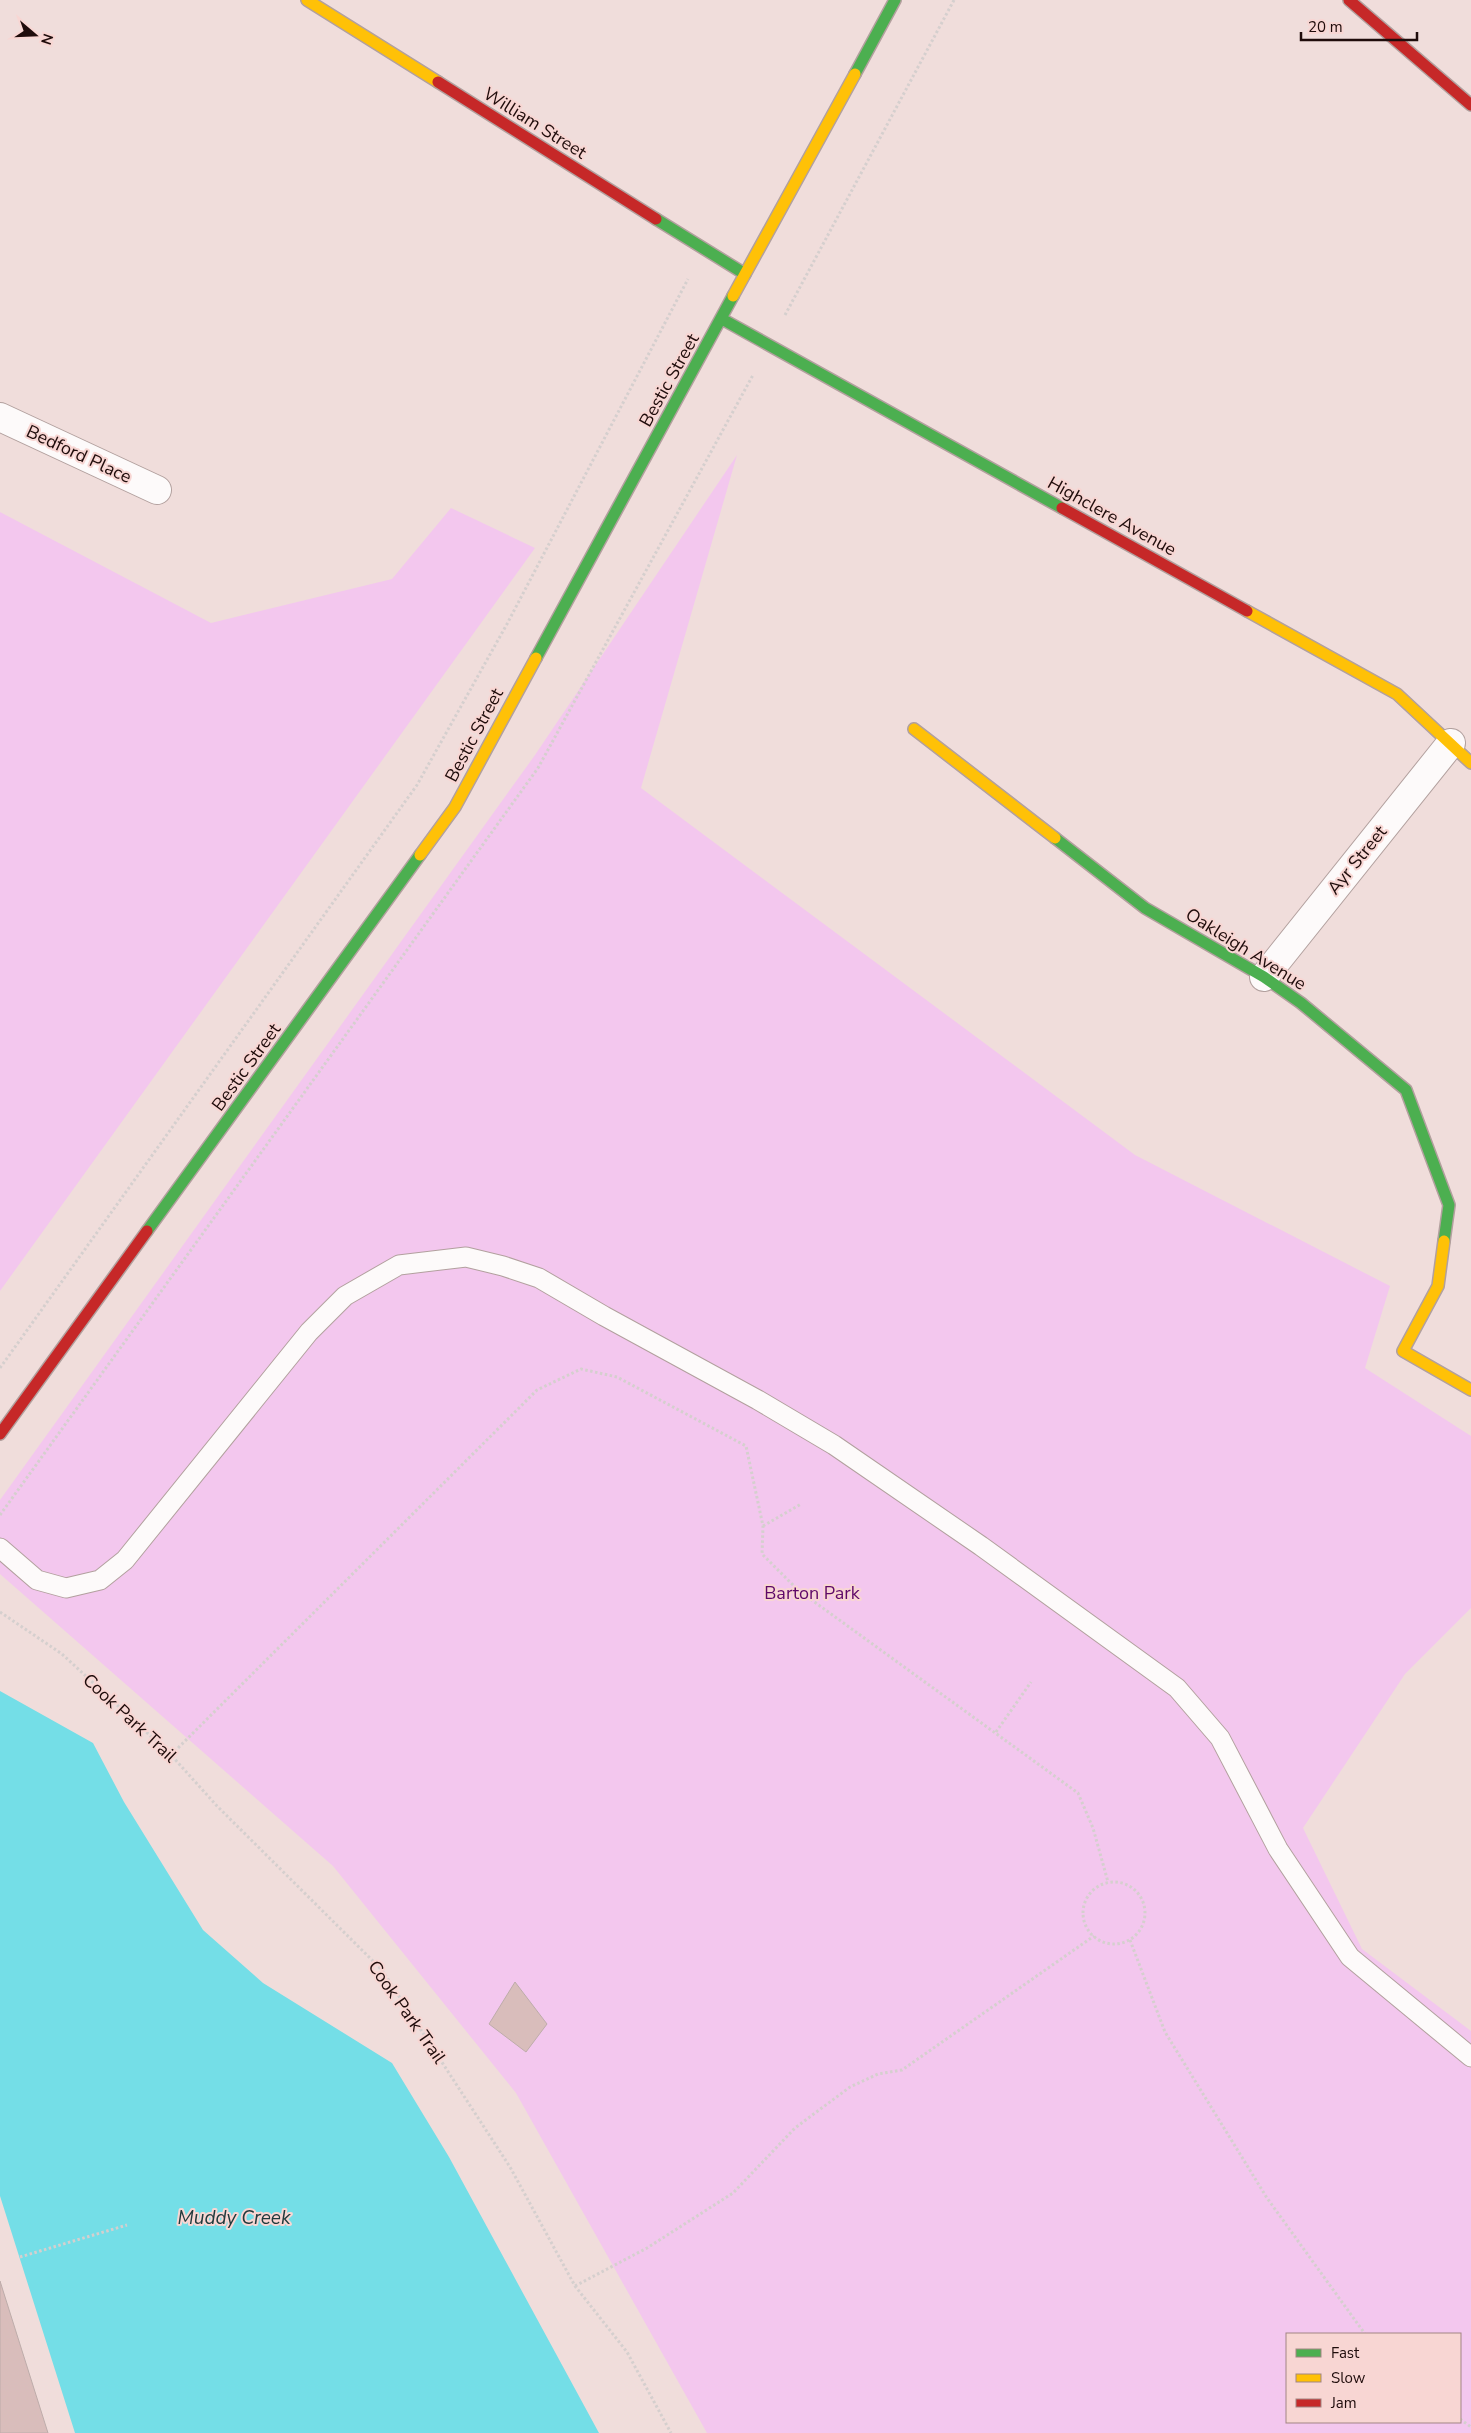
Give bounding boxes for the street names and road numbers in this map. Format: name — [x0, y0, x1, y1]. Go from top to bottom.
street label: William Street — [479, 82, 592, 165]
street label: Bestic Street — [634, 329, 705, 431]
street label: Bedford Place — [23, 419, 135, 489]
street label: Highclere Avenue — [1043, 471, 1181, 561]
street label: Bestic Street — [439, 683, 509, 786]
street label: Ayr Street — [1322, 820, 1393, 899]
street label: Oakleigh Avenue — [1181, 902, 1311, 996]
street label: Bestic Street — [206, 1018, 286, 1116]
street label: Cook Park Trail — [78, 1668, 183, 1768]
street label: Cook Park Trail — [363, 1956, 452, 2069]

